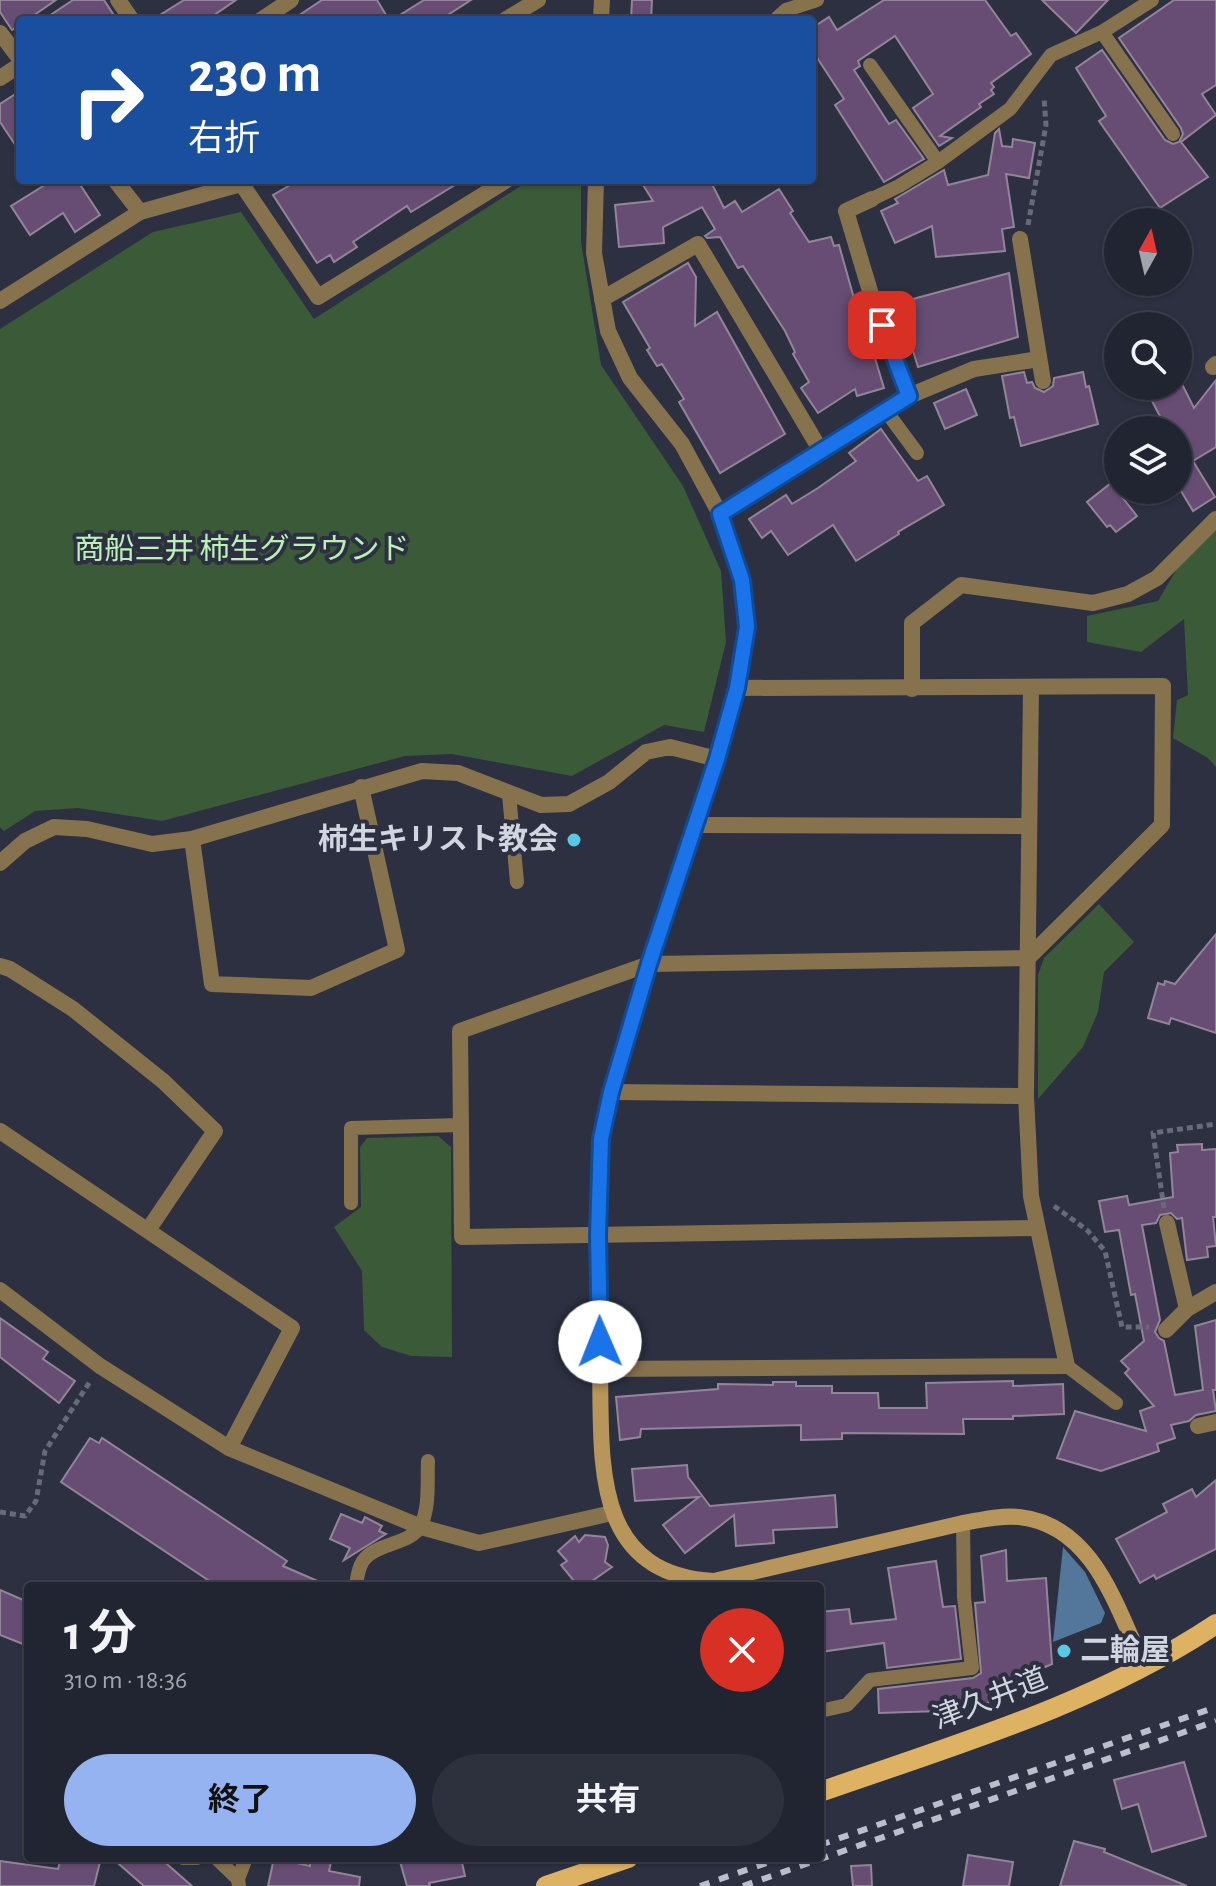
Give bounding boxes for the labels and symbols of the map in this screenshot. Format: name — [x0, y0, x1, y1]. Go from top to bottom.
north arrow — [1104, 208, 1192, 296]
pin — [848, 291, 916, 359]
park label: 商船三井 柿生グラウンド — [75, 533, 409, 565]
place label: 柿生キリスト教会 — [318, 823, 558, 855]
marker: 柿生キリスト教会 — [565, 831, 583, 849]
position arrow — [558, 1300, 642, 1384]
place label: 二輪屋 — [1080, 1634, 1170, 1666]
marker: 二輪屋 — [1055, 1642, 1073, 1660]
street label: 津久井道 — [928, 1662, 1051, 1735]

